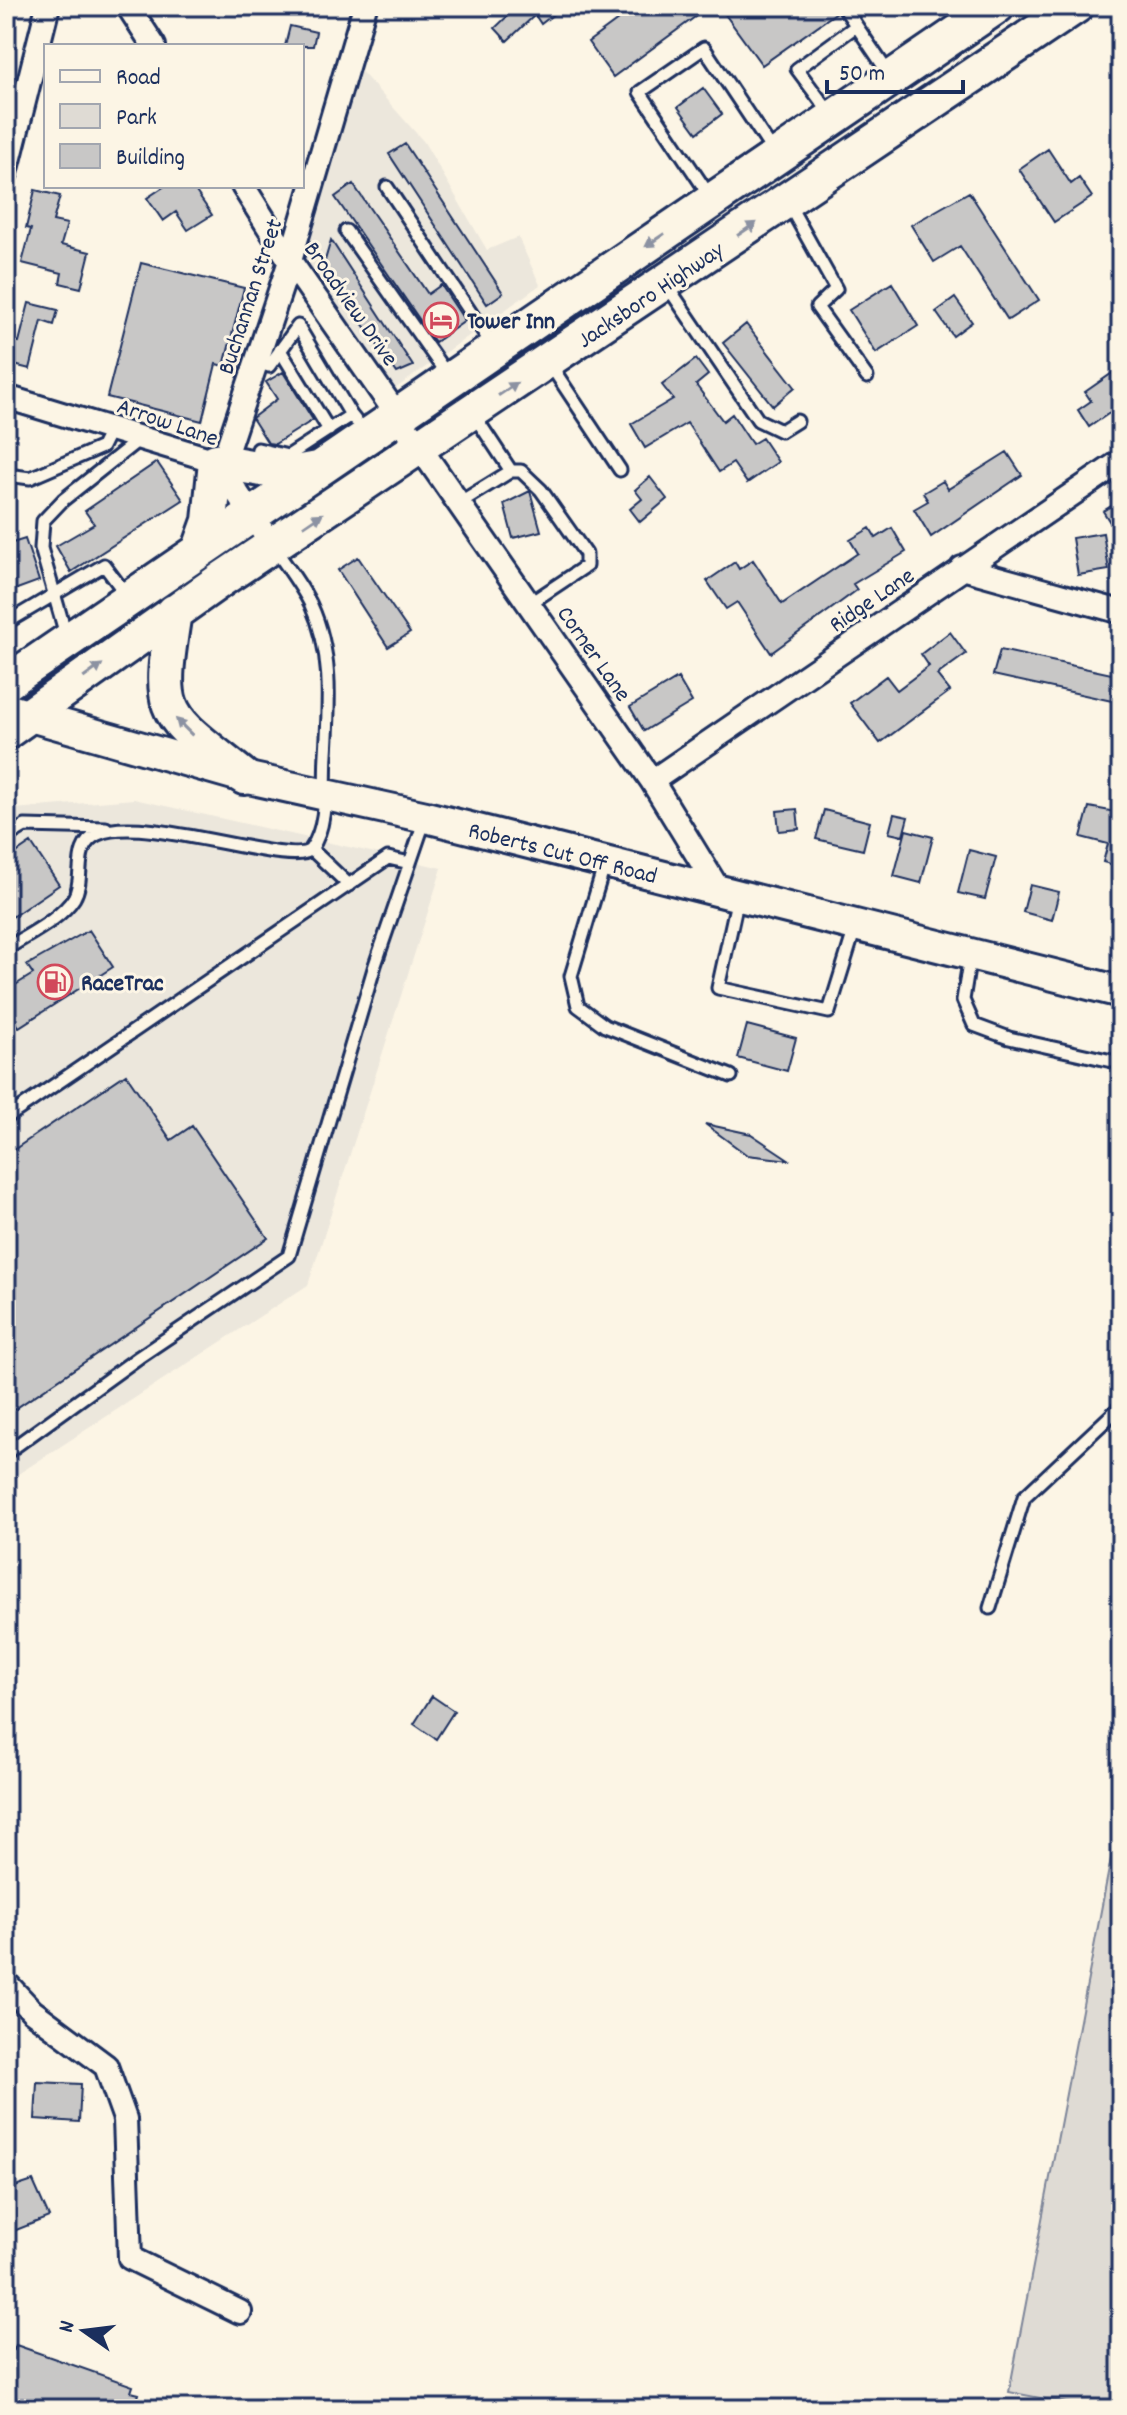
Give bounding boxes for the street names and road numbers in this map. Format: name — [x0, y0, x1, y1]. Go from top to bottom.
street label: Buchannan Street — [211, 215, 293, 379]
street label: Jacksboro Highway — [572, 234, 733, 358]
street label: Broadview Drive — [294, 235, 405, 374]
street label: Arrow Lane — [112, 391, 222, 457]
street label: Ridge Lane — [823, 560, 922, 643]
street label: Corner Lane — [547, 600, 638, 710]
street label: Roberts Cut Off Road — [464, 815, 660, 895]

